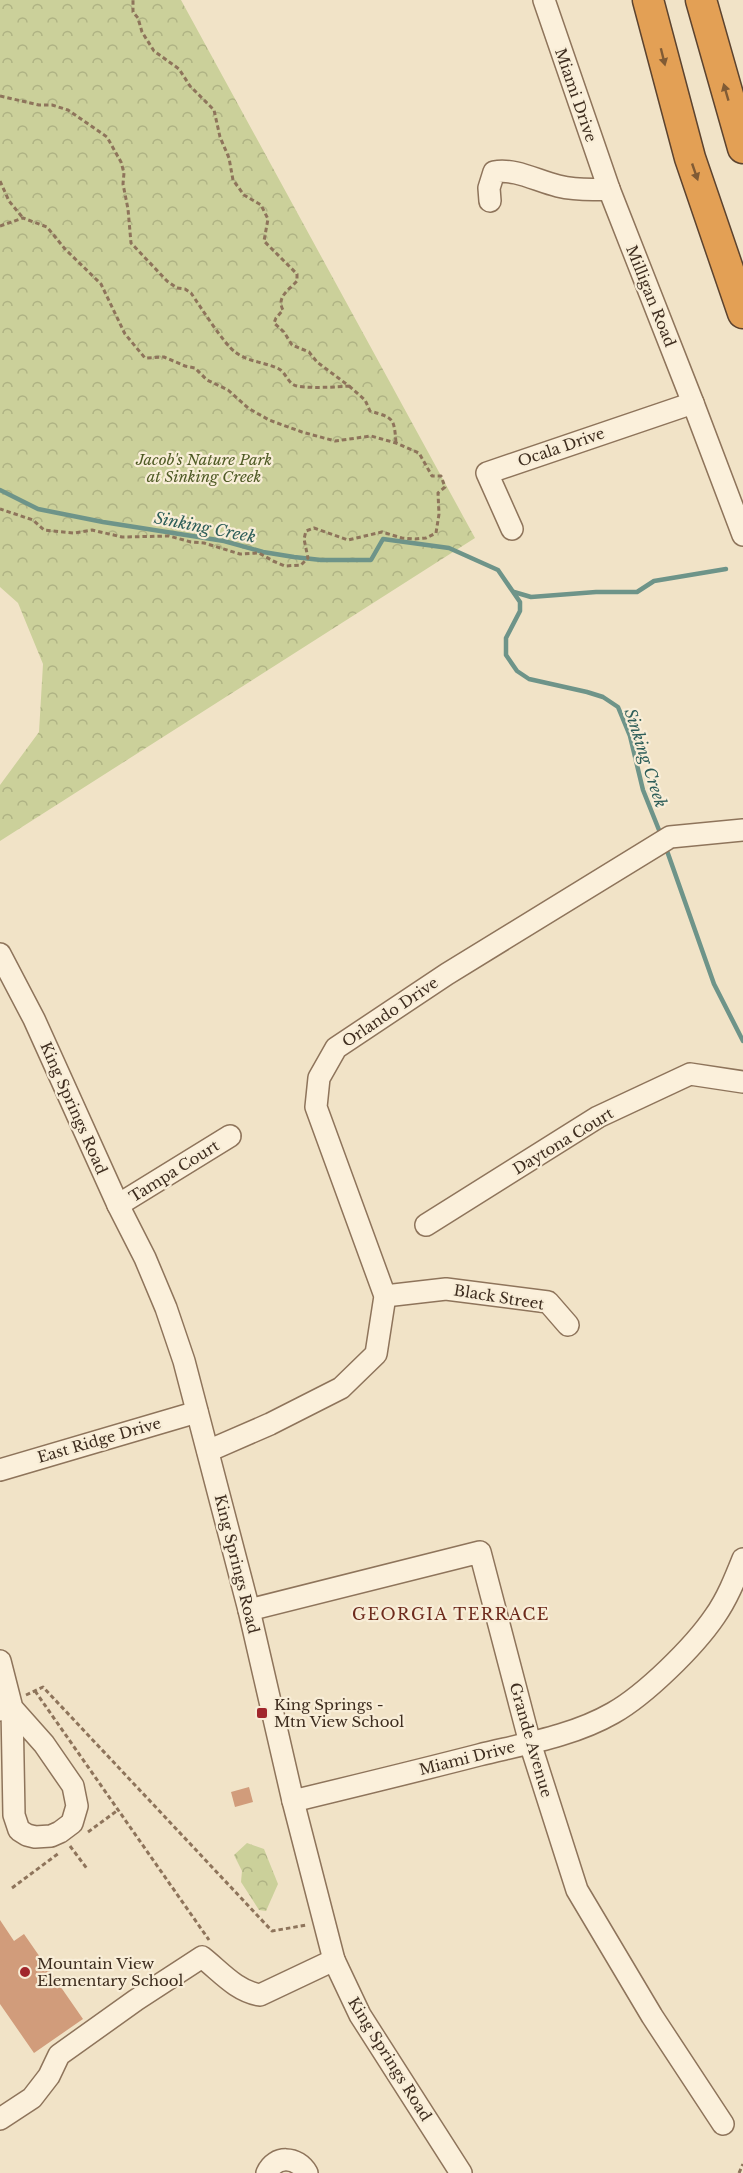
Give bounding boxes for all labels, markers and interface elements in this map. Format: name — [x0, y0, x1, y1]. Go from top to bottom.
street label: Miami Drive — [551, 45, 601, 145]
one-way arrow — [658, 48, 668, 66]
one-way arrow — [721, 83, 730, 101]
one-way arrow — [690, 163, 700, 181]
street label: Milligan Road — [622, 242, 680, 350]
street label: Ocala Drive — [515, 423, 607, 471]
park label: Jacob's Nature Park at Sinking Creek — [135, 450, 272, 486]
water label: Sinking Creek — [152, 507, 258, 547]
water label: Sinking Creek — [621, 706, 671, 810]
street label: Orlando Drive — [338, 973, 442, 1051]
street label: King Springs Road — [36, 1039, 112, 1177]
street label: Daytona Court — [509, 1103, 617, 1178]
street label: Tampa Court — [126, 1136, 223, 1206]
street label: Black Street — [452, 1280, 546, 1314]
street label: East Ridge Drive — [35, 1413, 163, 1467]
street label: King Springs Road — [211, 1492, 263, 1636]
district label: GEORGIA TERRACE — [352, 1604, 550, 1624]
street label: Grande Avenue — [506, 1680, 556, 1800]
place label: King Springs - Mtn View School — [274, 1695, 404, 1731]
marker: King Springs - Mtn View School — [255, 1706, 269, 1720]
street label: Miami Drive — [417, 1737, 517, 1779]
place label: Mountain View Elementary School — [37, 1954, 184, 1990]
marker: Mountain View Elementary School — [18, 1965, 32, 1979]
street label: King Springs Road — [344, 1993, 436, 2125]

